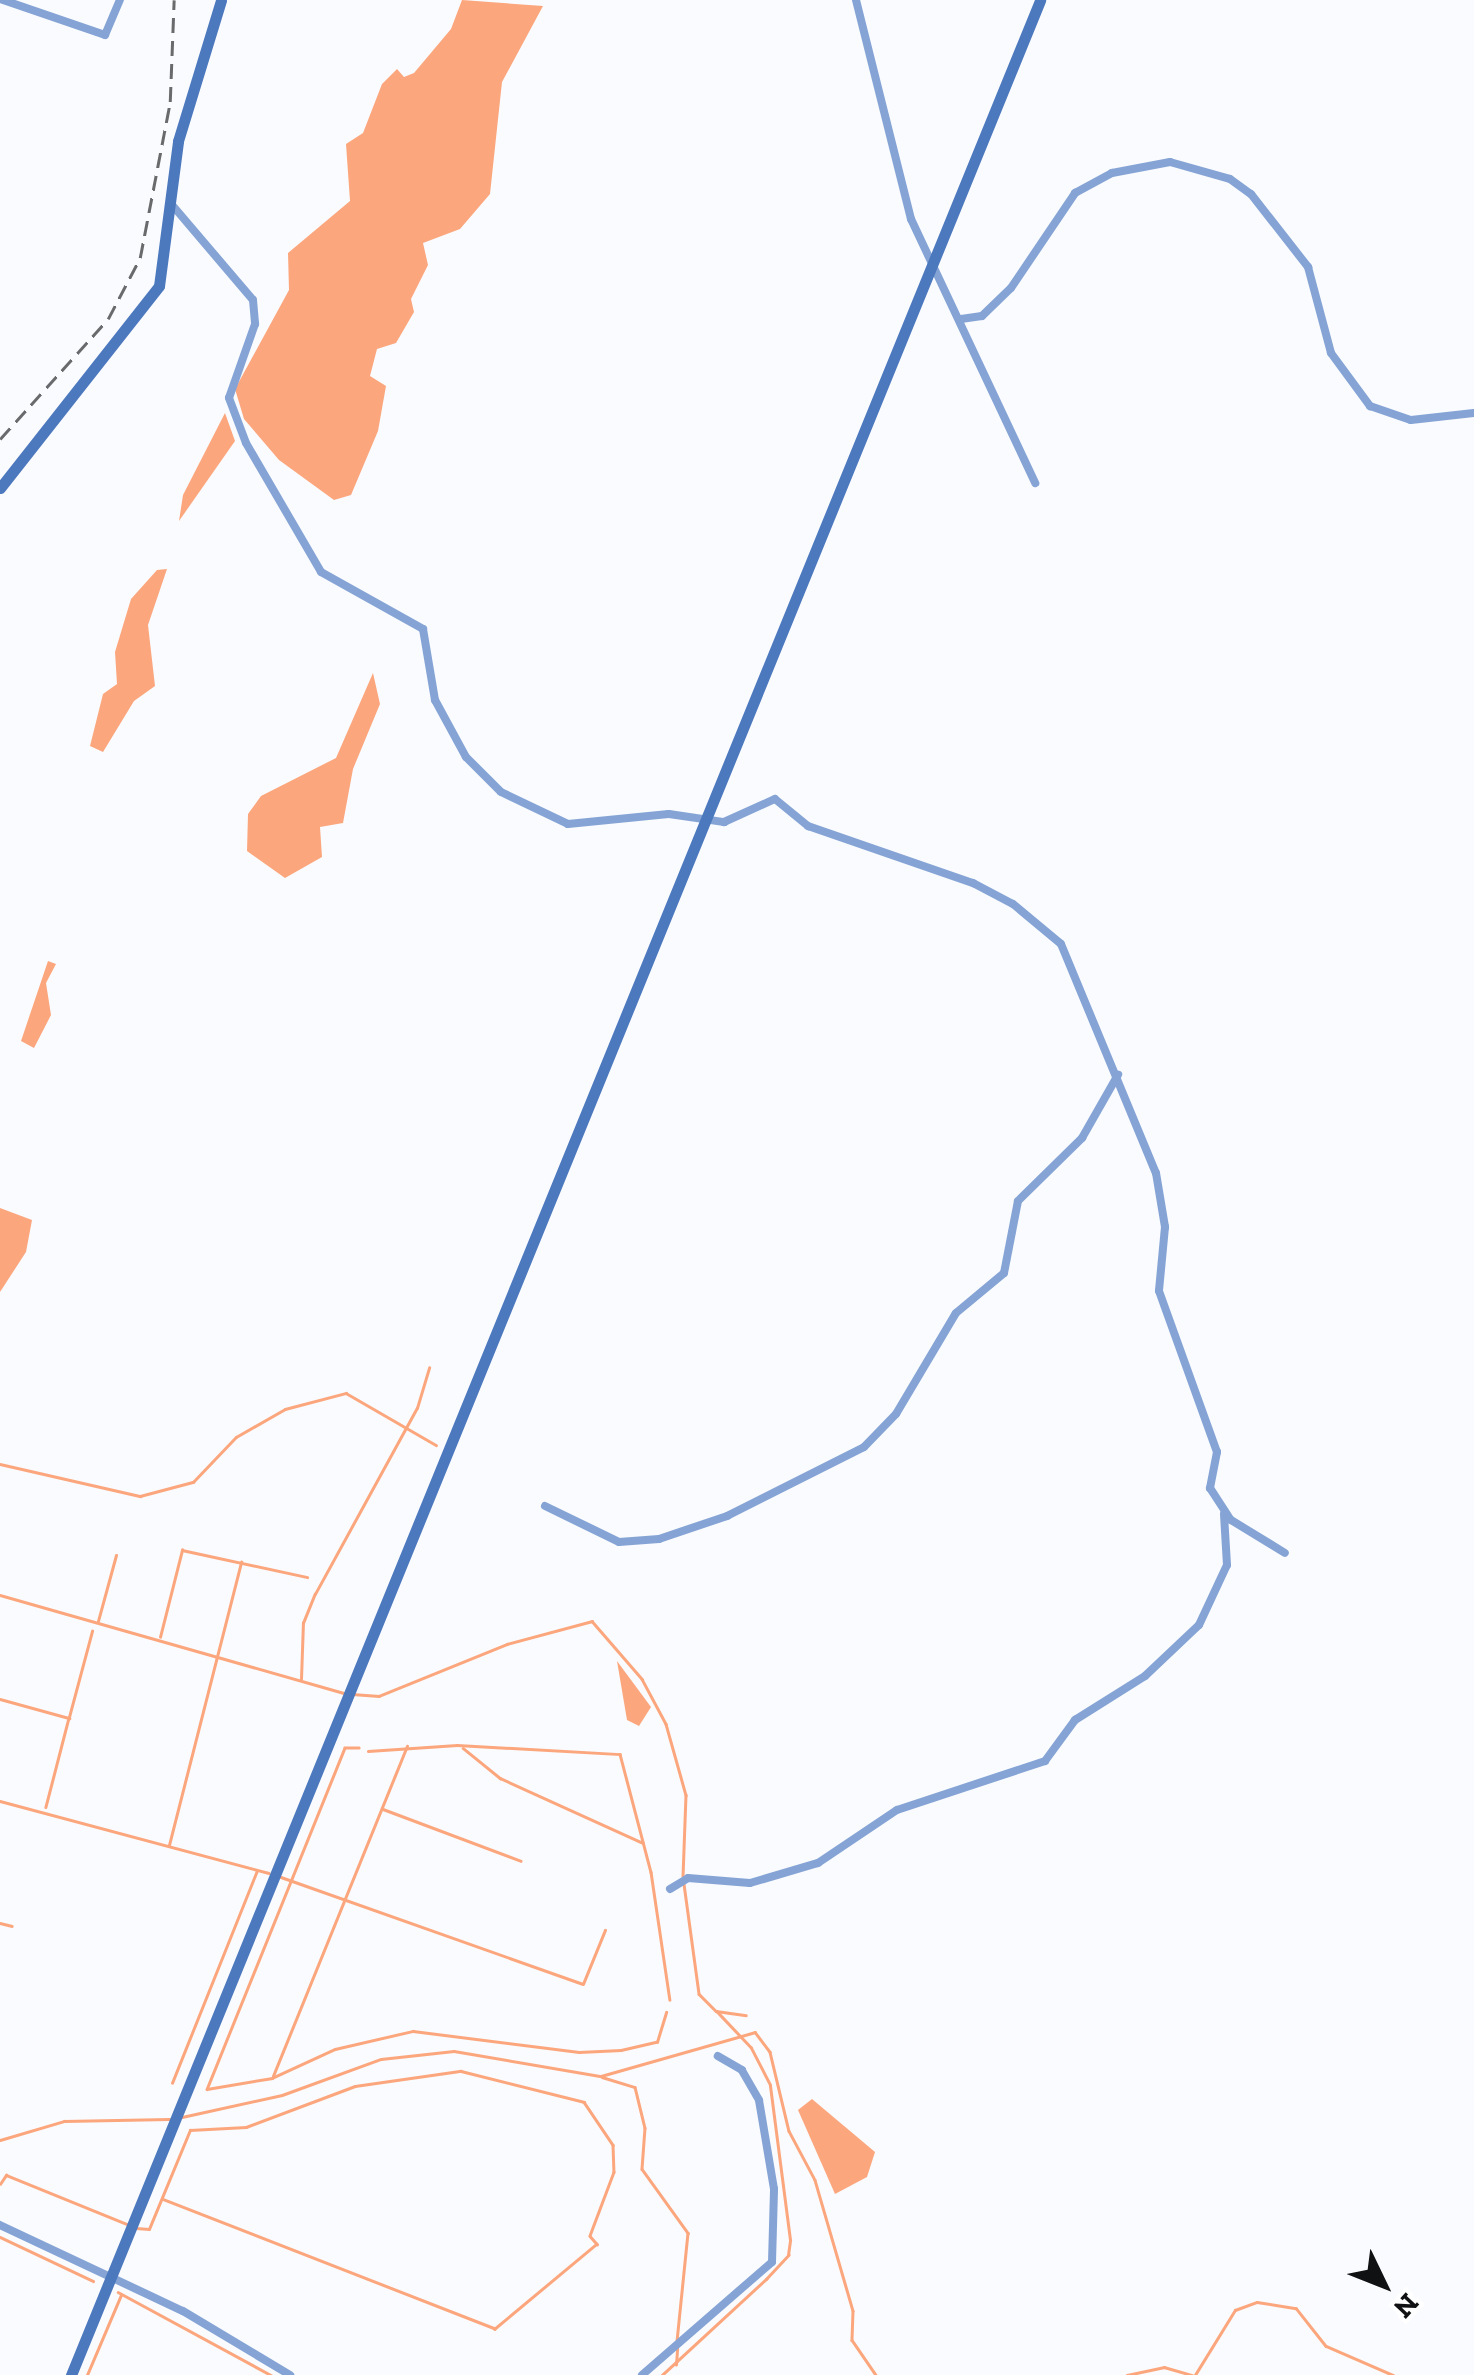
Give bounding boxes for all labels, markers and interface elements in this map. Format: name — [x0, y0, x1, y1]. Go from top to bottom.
north arrow — [1334, 2235, 1434, 2335]
text: N — [1387, 2287, 1426, 2325]

